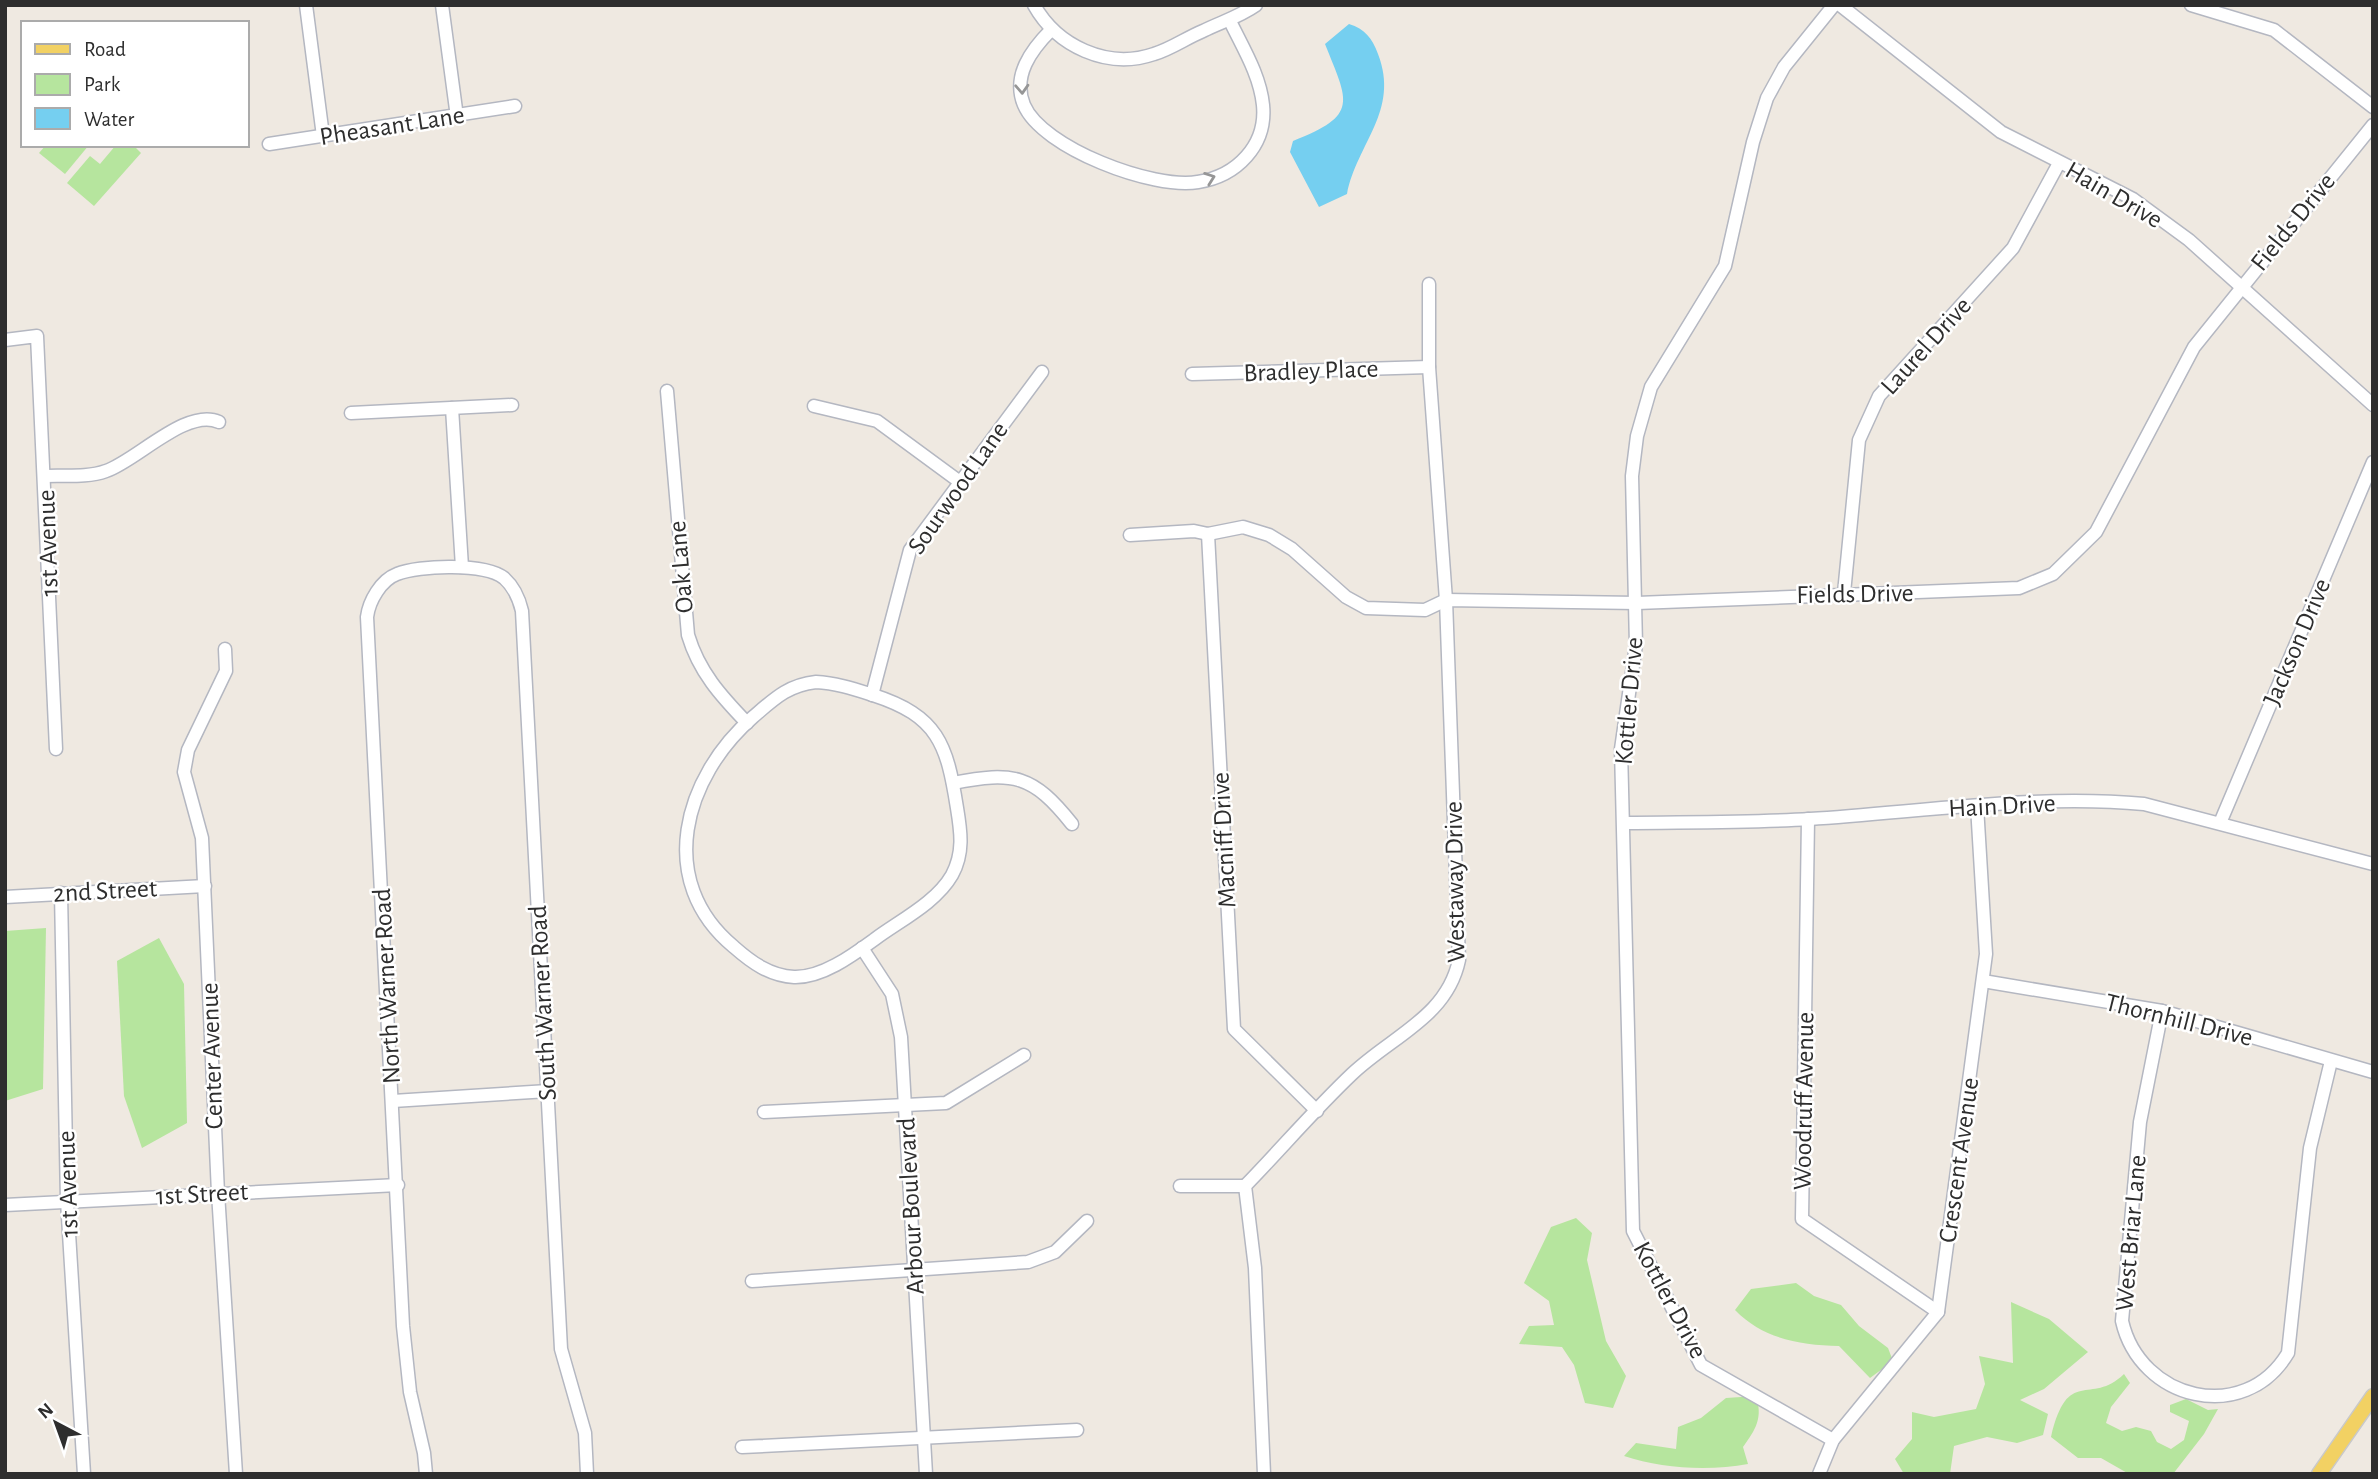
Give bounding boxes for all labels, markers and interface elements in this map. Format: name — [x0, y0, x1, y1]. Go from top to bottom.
legend — [21, 21, 248, 147]
text: Road — [84, 39, 126, 60]
text: Park — [84, 74, 121, 95]
one-way arrow — [1015, 84, 1030, 95]
street label: Pheasant Lane — [318, 102, 466, 150]
text: Water — [84, 109, 134, 130]
street label: Hain Drive — [2061, 157, 2167, 233]
street label: Fields Drive — [2246, 168, 2340, 276]
one-way arrow — [1204, 172, 1216, 186]
street label: Laurel Drive — [1876, 292, 1976, 400]
street label: Bradley Place — [1243, 356, 1379, 386]
street label: Sourwood Lane — [903, 417, 1013, 559]
street label: 1st Avenue — [33, 489, 63, 597]
street label: Oak Lane — [664, 520, 698, 614]
street label: Jackson Drive — [2259, 575, 2335, 709]
street label: Fields Drive — [1796, 580, 1914, 608]
street label: Kottler Drive — [1610, 636, 1648, 766]
street label: Macniff Drive — [1207, 771, 1241, 909]
street label: Hain Drive — [1948, 790, 2056, 822]
street label: Westaway Drive — [1441, 801, 1469, 963]
street label: 2nd Street — [52, 875, 158, 907]
street label: North Warner Road — [369, 887, 405, 1085]
street label: South Warner Road — [525, 905, 561, 1101]
street label: Center Avenue — [196, 982, 228, 1130]
street label: Thornhill Drive — [2102, 989, 2256, 1051]
street label: Woodruff Avenue — [1789, 1012, 1819, 1190]
street label: Crescent Avenue — [1935, 1076, 1983, 1244]
street label: Arbour Boulevard — [893, 1117, 929, 1295]
street label: 1st Avenue — [53, 1130, 83, 1238]
street label: West Briar Lane — [2111, 1154, 2151, 1312]
street label: 1st Street — [155, 1179, 249, 1209]
street label: Kottler Drive — [1628, 1237, 1712, 1363]
north arrow — [21, 1388, 91, 1458]
text: N — [35, 1400, 57, 1423]

